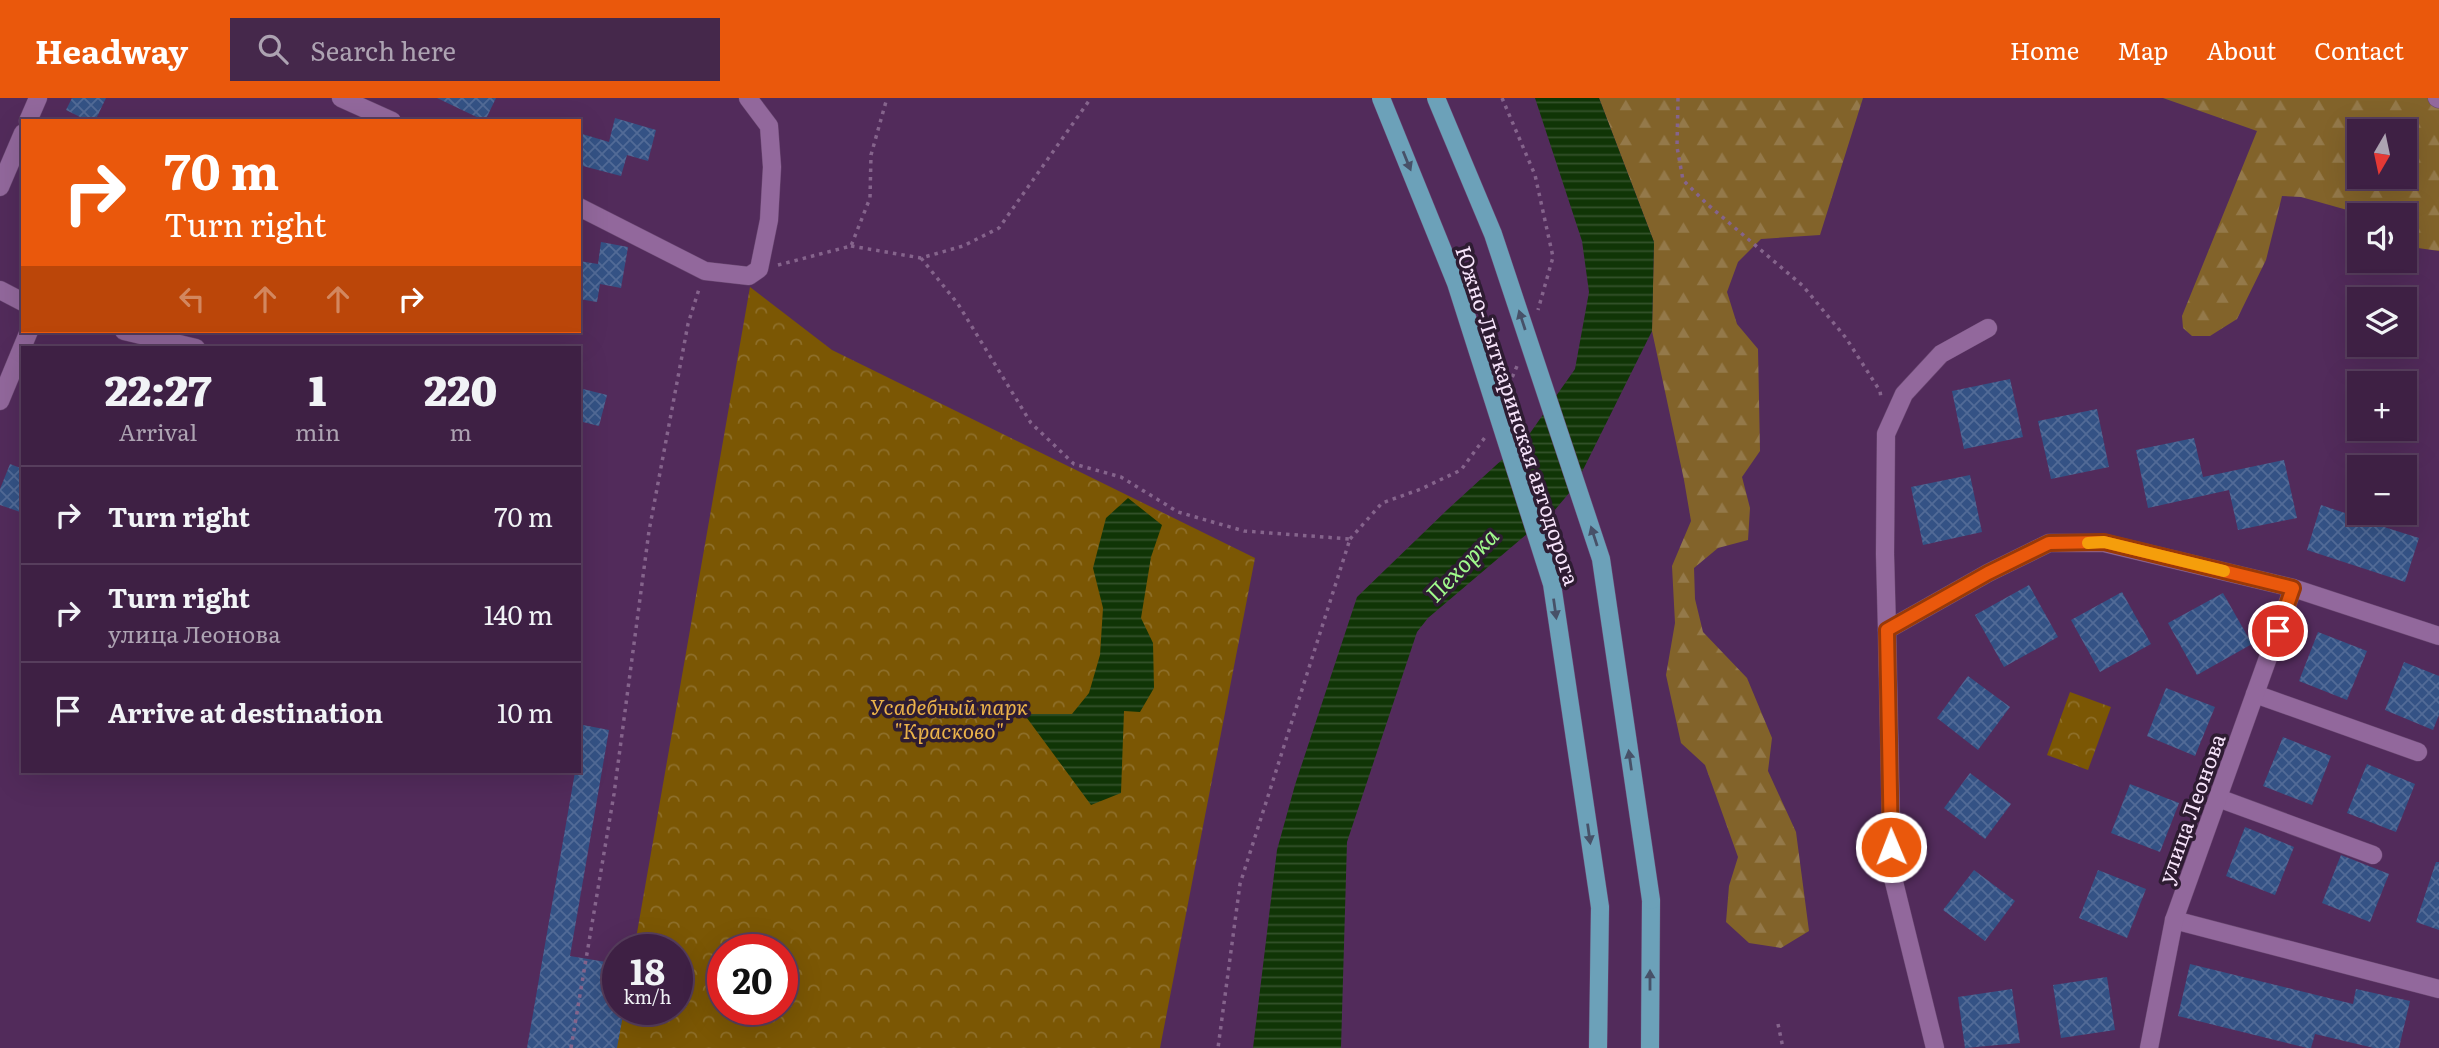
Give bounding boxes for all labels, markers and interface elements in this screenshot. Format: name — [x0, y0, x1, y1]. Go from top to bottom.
search box — [230, 18, 720, 81]
text: Headway — [35, 25, 188, 74]
icon: search — [254, 30, 292, 68]
text: Search here — [310, 30, 456, 69]
text: Home — [2010, 32, 2079, 67]
text: Map — [2117, 32, 2168, 67]
text: About — [2206, 32, 2276, 67]
text: Contact — [2314, 32, 2404, 67]
north arrow — [2347, 119, 2417, 189]
map controls — [2347, 119, 2417, 525]
text: 70 m — [164, 132, 279, 205]
icon: right — [49, 147, 140, 238]
one-way arrow — [1401, 151, 1412, 172]
text: Turn right — [164, 199, 326, 247]
button: sound — [2347, 203, 2417, 273]
street label: Южно-Лыткаринская автодорога — [1449, 241, 1589, 589]
icon: left — [173, 280, 211, 318]
icon: ahead — [246, 280, 284, 318]
icon: ahead — [319, 280, 357, 318]
icon: right — [392, 280, 430, 318]
button: layers — [2347, 287, 2417, 357]
one-way arrow — [1516, 309, 1527, 330]
text: 22:27 — [105, 357, 211, 419]
text: 1 — [309, 357, 326, 419]
text: 220 — [424, 357, 497, 419]
button: + — [2347, 371, 2417, 441]
text: Arrival — [119, 414, 197, 448]
text: min — [295, 414, 340, 448]
text: m — [449, 414, 472, 448]
button: − — [2347, 455, 2417, 525]
icon: right — [49, 496, 87, 534]
text: Turn right — [108, 496, 250, 535]
text: 70 m — [494, 496, 553, 535]
water label: Пехорка — [1417, 519, 1505, 609]
one-way arrow — [1588, 525, 1598, 546]
text: Turn right — [108, 577, 250, 616]
icon: right — [49, 594, 87, 632]
text: 140 m — [484, 594, 553, 633]
one-way arrow — [1550, 598, 1561, 620]
pin — [2248, 601, 2308, 661]
icon: arrive — [2259, 612, 2297, 650]
text: улица Леонова — [108, 616, 281, 650]
park label: Усадебный парк "Красково" — [870, 690, 1028, 745]
icon: arrive — [49, 692, 87, 730]
text: Arrive at destination — [108, 692, 383, 731]
text: 10 m — [497, 692, 553, 731]
street label: улица Леонова — [2148, 728, 2232, 887]
one-way arrow — [1625, 749, 1636, 771]
position arrow — [1854, 810, 1928, 884]
one-way arrow — [1584, 823, 1595, 845]
speed limit sign: 20 — [707, 934, 798, 1025]
text: 18 — [630, 944, 665, 996]
one-way arrow — [1644, 969, 1656, 991]
text: km/h — [624, 983, 671, 1010]

